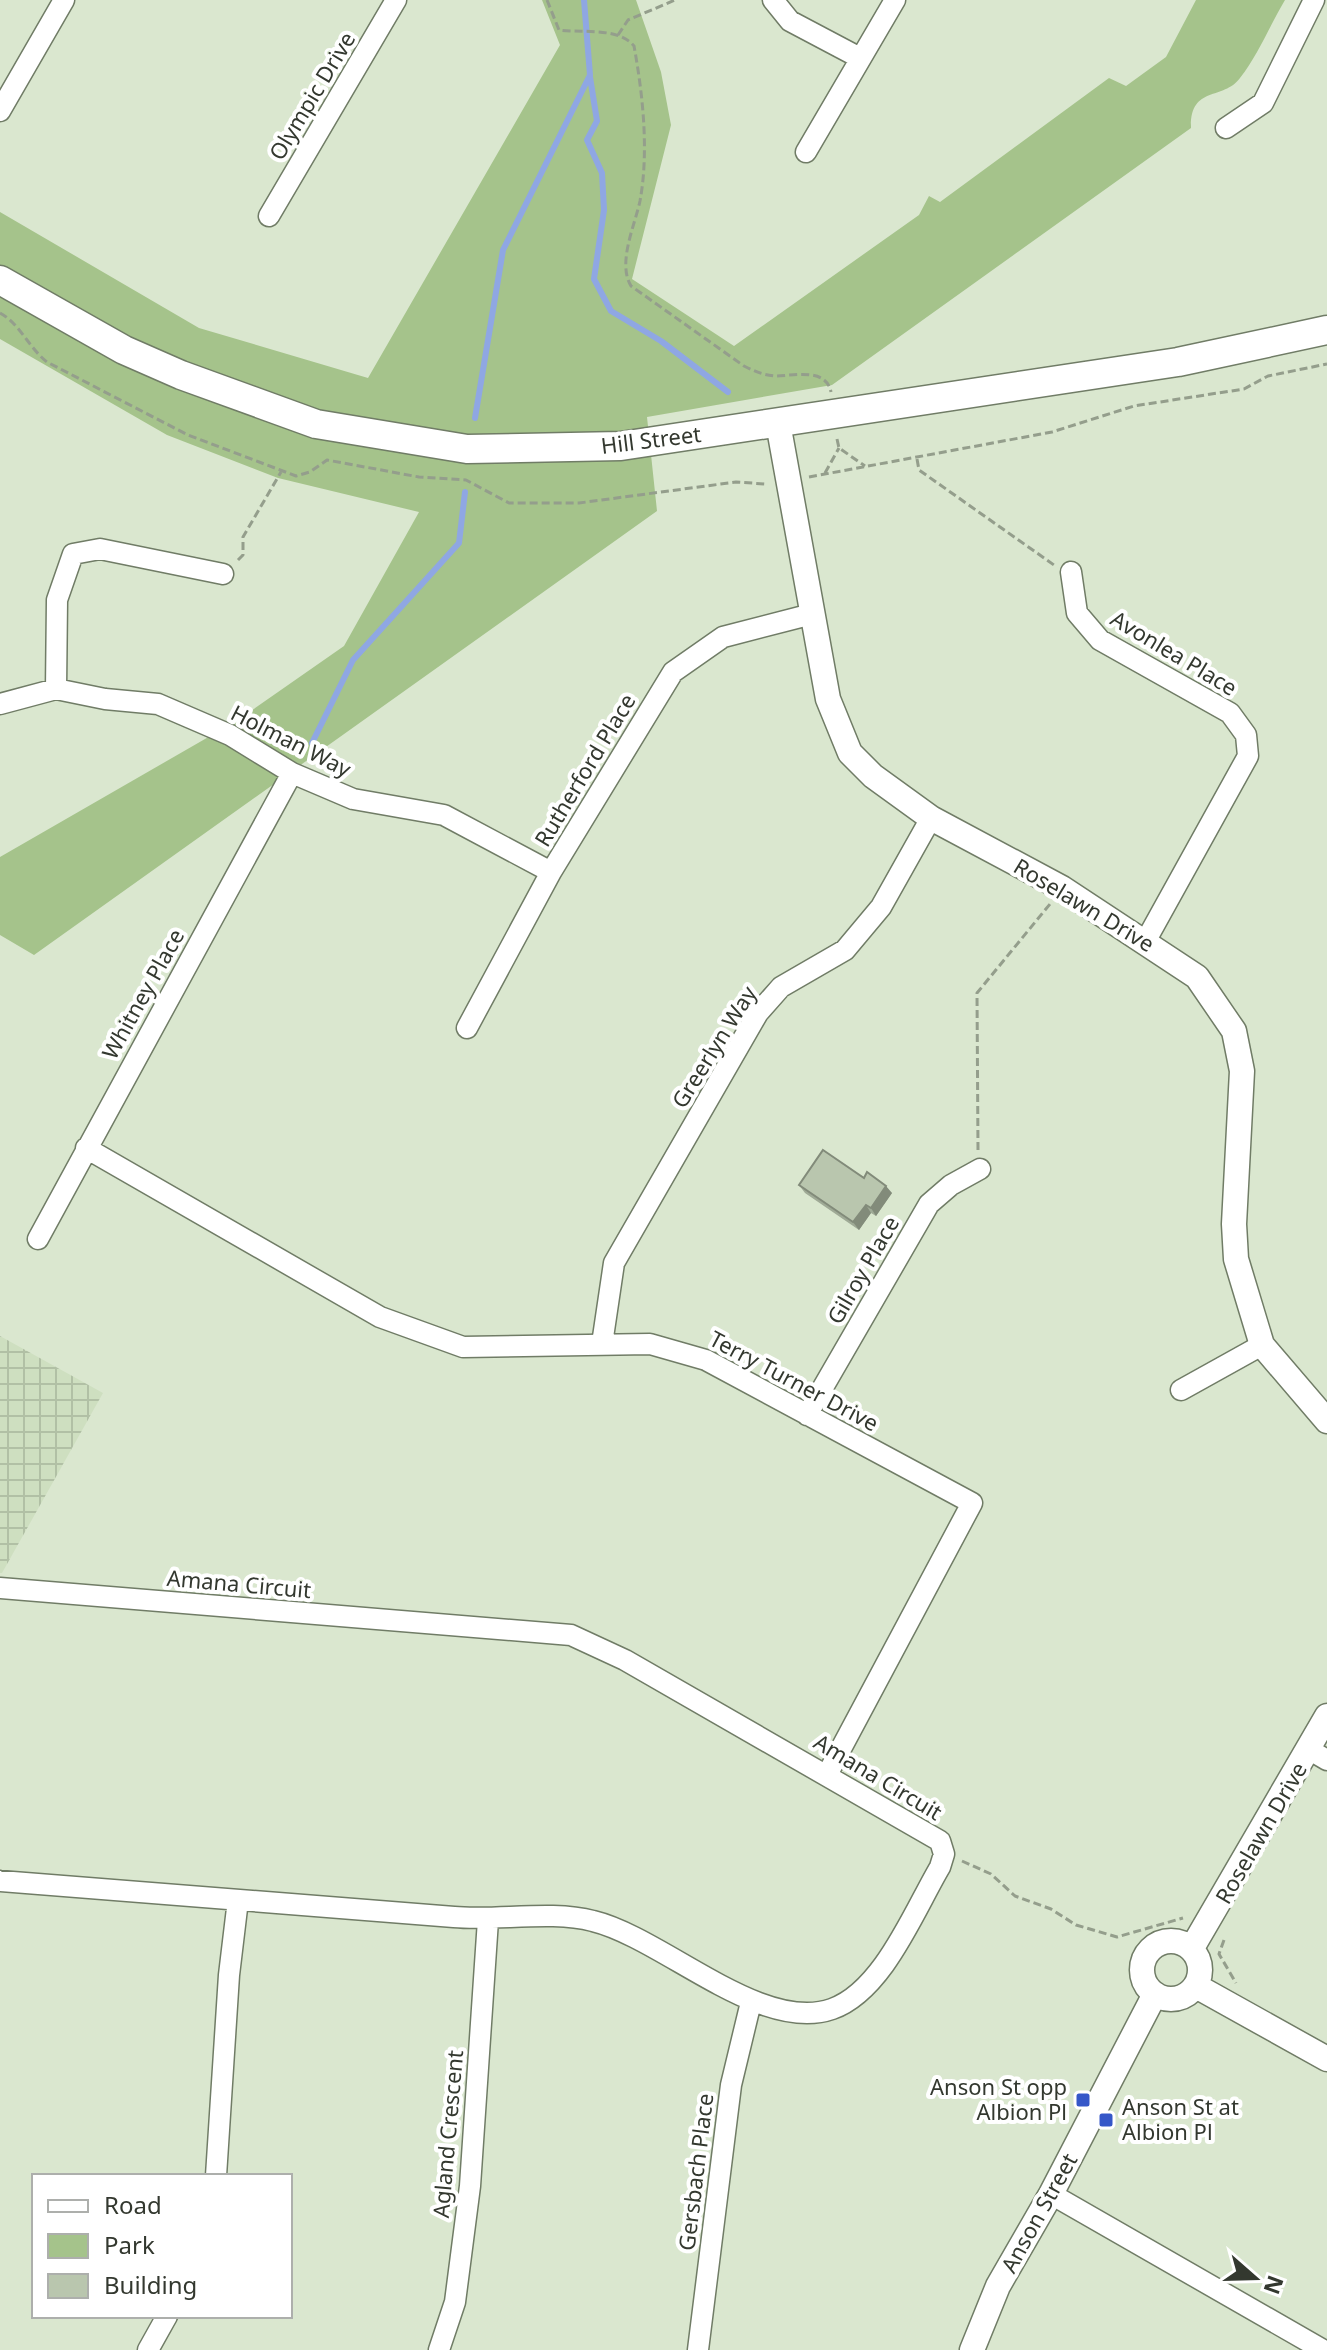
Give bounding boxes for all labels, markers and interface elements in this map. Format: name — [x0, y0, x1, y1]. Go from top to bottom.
street label: Olympic Drive — [261, 26, 361, 165]
street label: Hill Street — [599, 418, 703, 460]
street label: Avonlea Place — [1106, 603, 1243, 702]
street label: Rutherford Place — [527, 687, 642, 852]
street label: Holman Way — [226, 697, 357, 784]
street label: Roselawn Drive — [1009, 850, 1160, 958]
street label: Whitney Place — [94, 923, 190, 1064]
street label: Greerlyn Way — [664, 979, 763, 1113]
street label: Gilroy Place — [819, 1210, 905, 1329]
street label: Terry Turner Drive — [705, 1323, 884, 1437]
street label: Amana Circuit — [166, 1562, 312, 1604]
street label: Amana Circuit — [809, 1726, 948, 1826]
street label: Roselawn Drive — [1207, 1756, 1313, 1909]
street label: Agland Crescent — [425, 2049, 469, 2219]
place label: Anson St opp Albion Pl — [930, 2071, 1067, 2126]
marker: Anson St opp Albion Pl — [1074, 2091, 1092, 2109]
place label: Anson St at Albion Pl — [1122, 2091, 1239, 2146]
street label: Gersbach Place — [670, 2092, 720, 2252]
marker: Anson St at Albion Pl — [1097, 2111, 1115, 2129]
street label: Anson Street — [993, 2147, 1083, 2278]
legend — [32, 2174, 292, 2318]
text: Road — [104, 2188, 162, 2221]
text: Park — [104, 2228, 155, 2261]
north arrow — [1215, 2238, 1295, 2318]
text: Building — [104, 2268, 197, 2301]
text: N — [1258, 2272, 1292, 2299]

